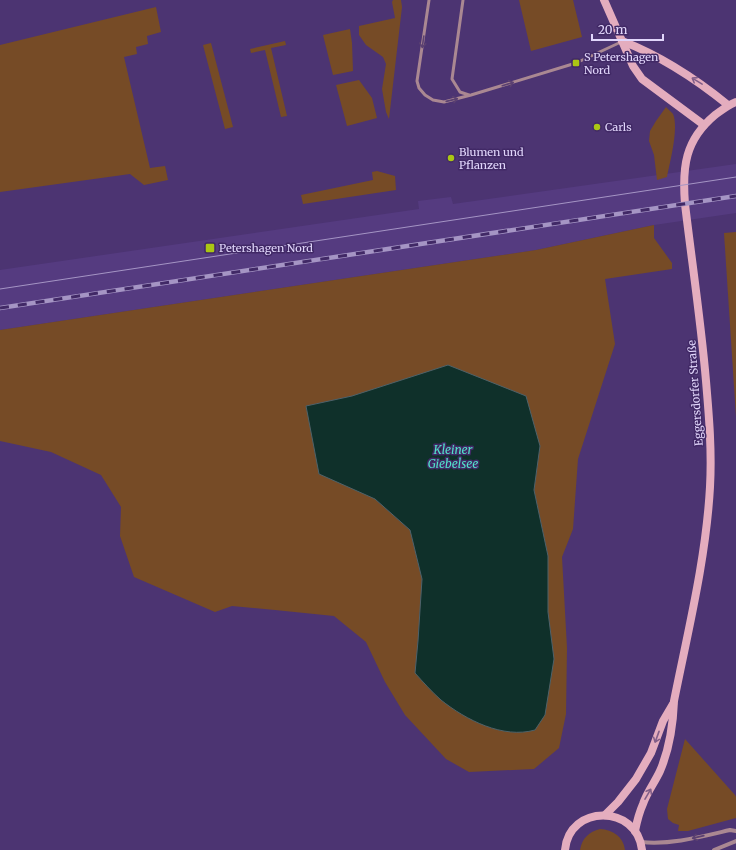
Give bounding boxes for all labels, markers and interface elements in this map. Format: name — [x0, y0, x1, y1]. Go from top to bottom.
scale bar — [592, 16, 663, 42]
text: 20 m — [598, 22, 627, 37]
one-way arrow — [419, 35, 427, 48]
place label: S Petershagen Nord — [584, 50, 659, 77]
marker: S Petershagen Nord — [571, 58, 581, 68]
one-way arrow — [691, 77, 703, 85]
one-way arrow — [501, 80, 514, 87]
one-way arrow — [445, 95, 458, 103]
place label: Carls — [605, 120, 632, 134]
marker: Carls — [592, 122, 602, 132]
place label: Blumen und Pflanzen — [459, 145, 524, 172]
marker: Blumen und Pflanzen — [446, 153, 456, 163]
place label: Petershagen Nord — [219, 241, 313, 255]
marker: Petershagen Nord — [204, 242, 216, 254]
street label: Eggersdorfer Straße — [684, 339, 706, 446]
water label: Kleiner Giebelsee — [428, 442, 478, 471]
one-way arrow — [653, 730, 661, 742]
one-way arrow — [644, 788, 652, 800]
one-way arrow — [692, 834, 705, 842]

